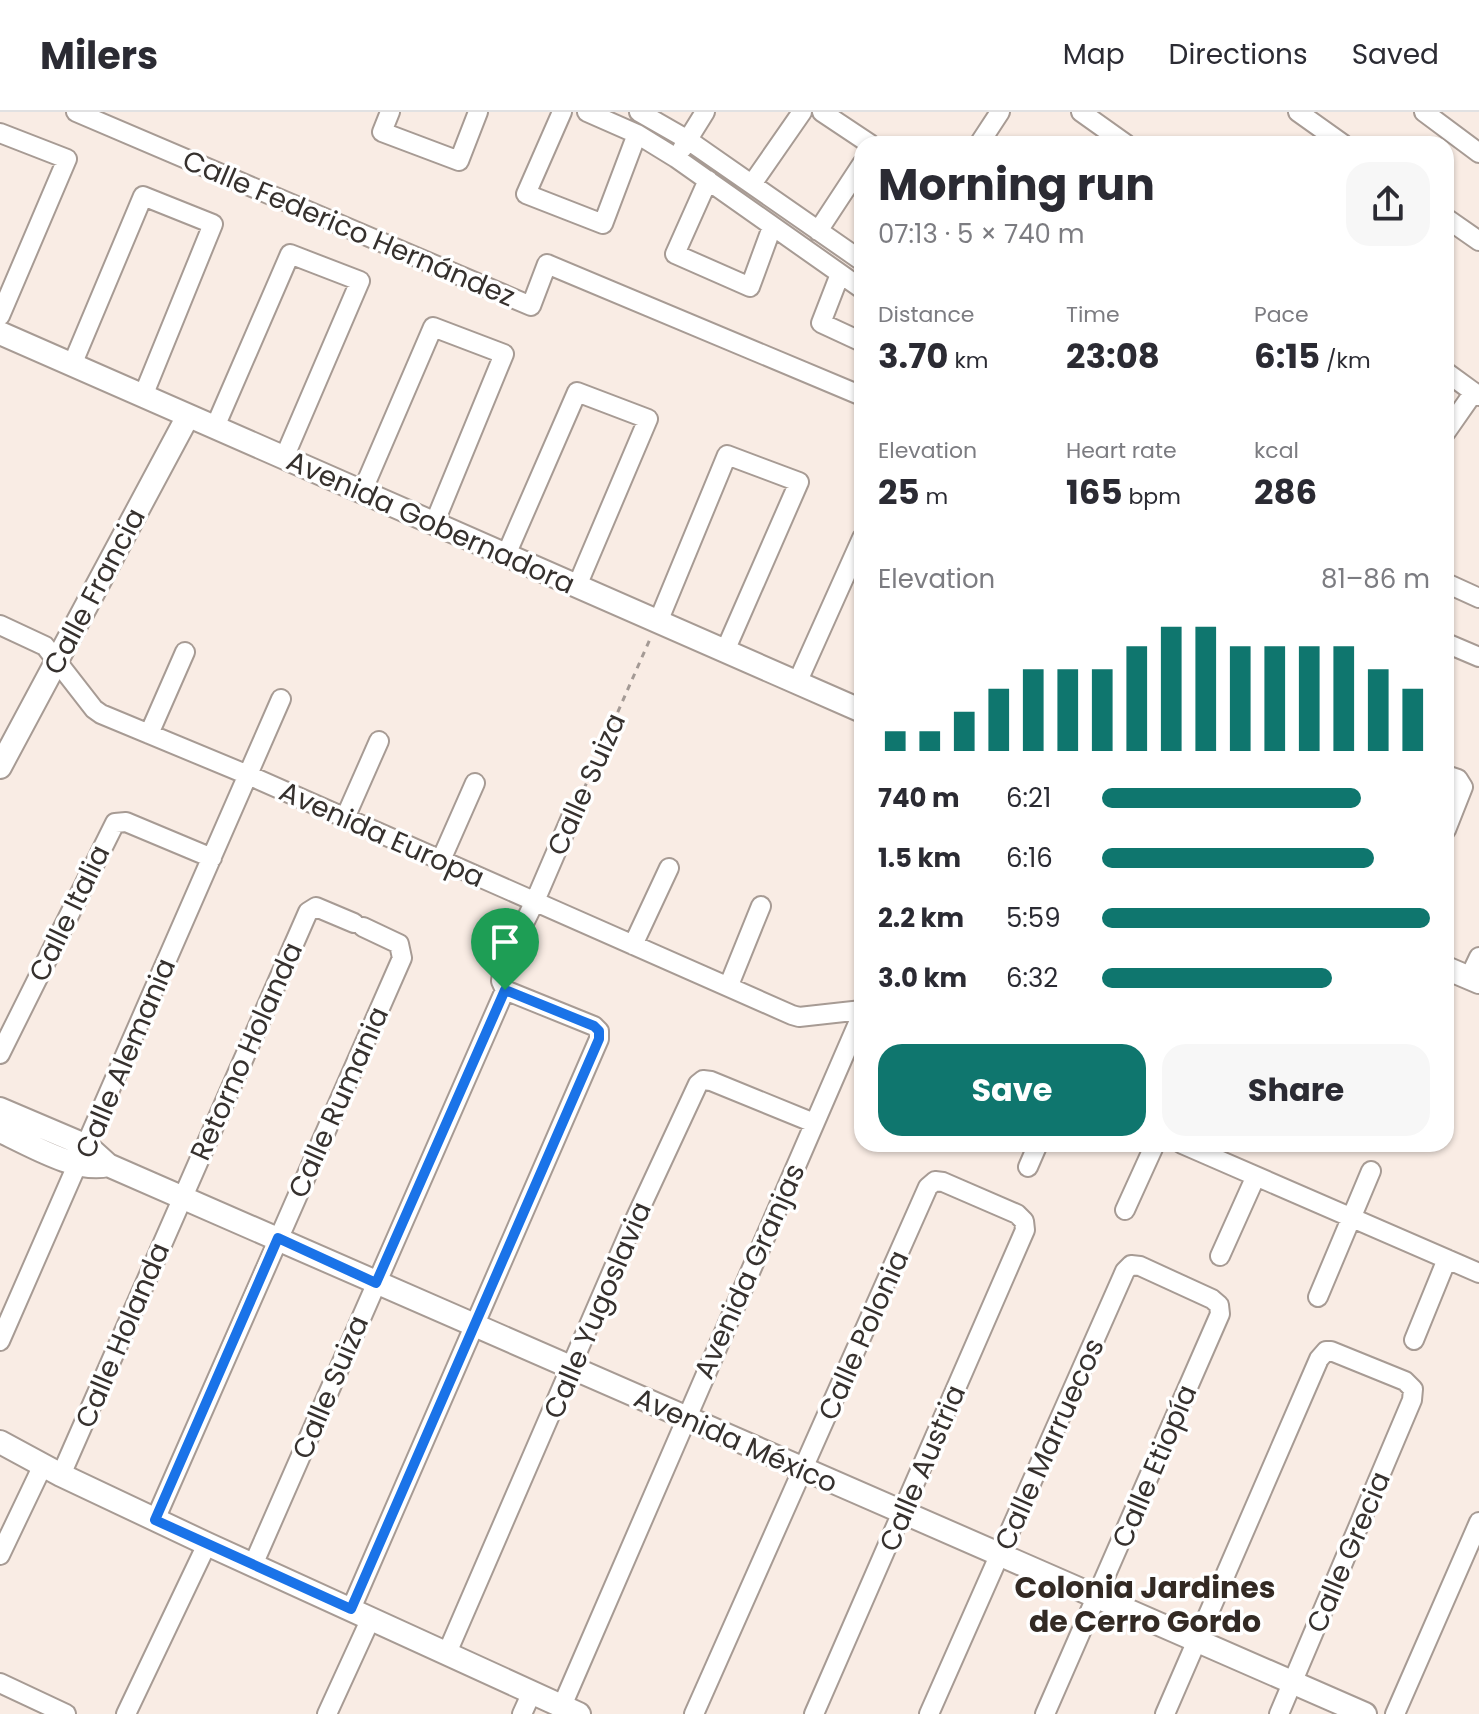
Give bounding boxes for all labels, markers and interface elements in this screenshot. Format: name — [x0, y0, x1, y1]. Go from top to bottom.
text: Milers — [40, 29, 158, 82]
text: Map — [1063, 35, 1125, 74]
text: Directions — [1169, 35, 1308, 74]
text: Saved — [1352, 35, 1439, 74]
street label: Calle Federico Hernández — [177, 141, 521, 316]
text: Morning run — [878, 154, 1155, 215]
button: share — [1346, 162, 1430, 246]
text: 07:13 · 5 × 740 m — [878, 216, 1085, 252]
text: Distance — [878, 299, 974, 330]
text: Time — [1066, 299, 1120, 330]
text: Pace — [1254, 299, 1309, 330]
text: 3.70 — [878, 332, 949, 380]
text: 23:08 — [1066, 332, 1160, 380]
text: 6:15 — [1254, 332, 1320, 380]
text: km — [949, 345, 988, 376]
text: /km — [1320, 345, 1371, 376]
text: Elevation — [878, 435, 977, 466]
text: Heart rate — [1066, 435, 1177, 466]
text: kcal — [1254, 435, 1299, 466]
street label: Avenida Gobernadora — [281, 441, 581, 604]
text: 25 — [878, 468, 920, 516]
text: 165 — [1066, 468, 1123, 516]
text: 286 — [1254, 468, 1317, 516]
text: m — [920, 481, 948, 512]
text: bpm — [1123, 481, 1181, 512]
street label: Calle Francia — [34, 501, 155, 681]
text: Elevation — [878, 561, 995, 597]
text: 81–86 m — [1321, 561, 1430, 597]
street label: Calle Suiza — [538, 707, 635, 862]
street label: Avenida Europa — [273, 772, 490, 897]
text: 740 m — [878, 780, 960, 816]
text: 6:21 — [1006, 780, 1051, 816]
street label: Calle Italia — [20, 838, 119, 988]
text: 1.5 km — [878, 840, 961, 876]
text: 6:16 — [1006, 840, 1053, 876]
text: 2.2 km — [878, 900, 964, 936]
text: 5:59 — [1006, 900, 1061, 936]
pin — [471, 908, 539, 990]
icon: arrive — [483, 920, 527, 964]
street label: Retorno Holanda — [181, 936, 312, 1167]
street label: Calle Alemania — [66, 952, 185, 1164]
text: 3.0 km — [878, 960, 967, 996]
text: 6:32 — [1006, 960, 1058, 996]
street label: Calle Rumania — [279, 1000, 398, 1204]
button: Save — [878, 1044, 1146, 1136]
button: Share — [1162, 1044, 1430, 1136]
street label: Avenida Granjas — [685, 1157, 814, 1385]
street label: Calle Yugoslavia — [534, 1196, 661, 1425]
street label: Calle Holanda — [66, 1236, 179, 1434]
street label: Calle Polonia — [809, 1244, 918, 1426]
street label: Calle Suiza — [283, 1310, 378, 1465]
street label: Calle Marruecos — [985, 1332, 1114, 1556]
street label: Avenida México — [628, 1378, 844, 1503]
street label: Calle Austria — [870, 1379, 975, 1557]
street label: Calle Etiopía — [1103, 1379, 1206, 1554]
street label: Calle Grecia — [1297, 1466, 1400, 1639]
district label: Colonia Jardines de Cerro Gordo — [1015, 1566, 1275, 1643]

